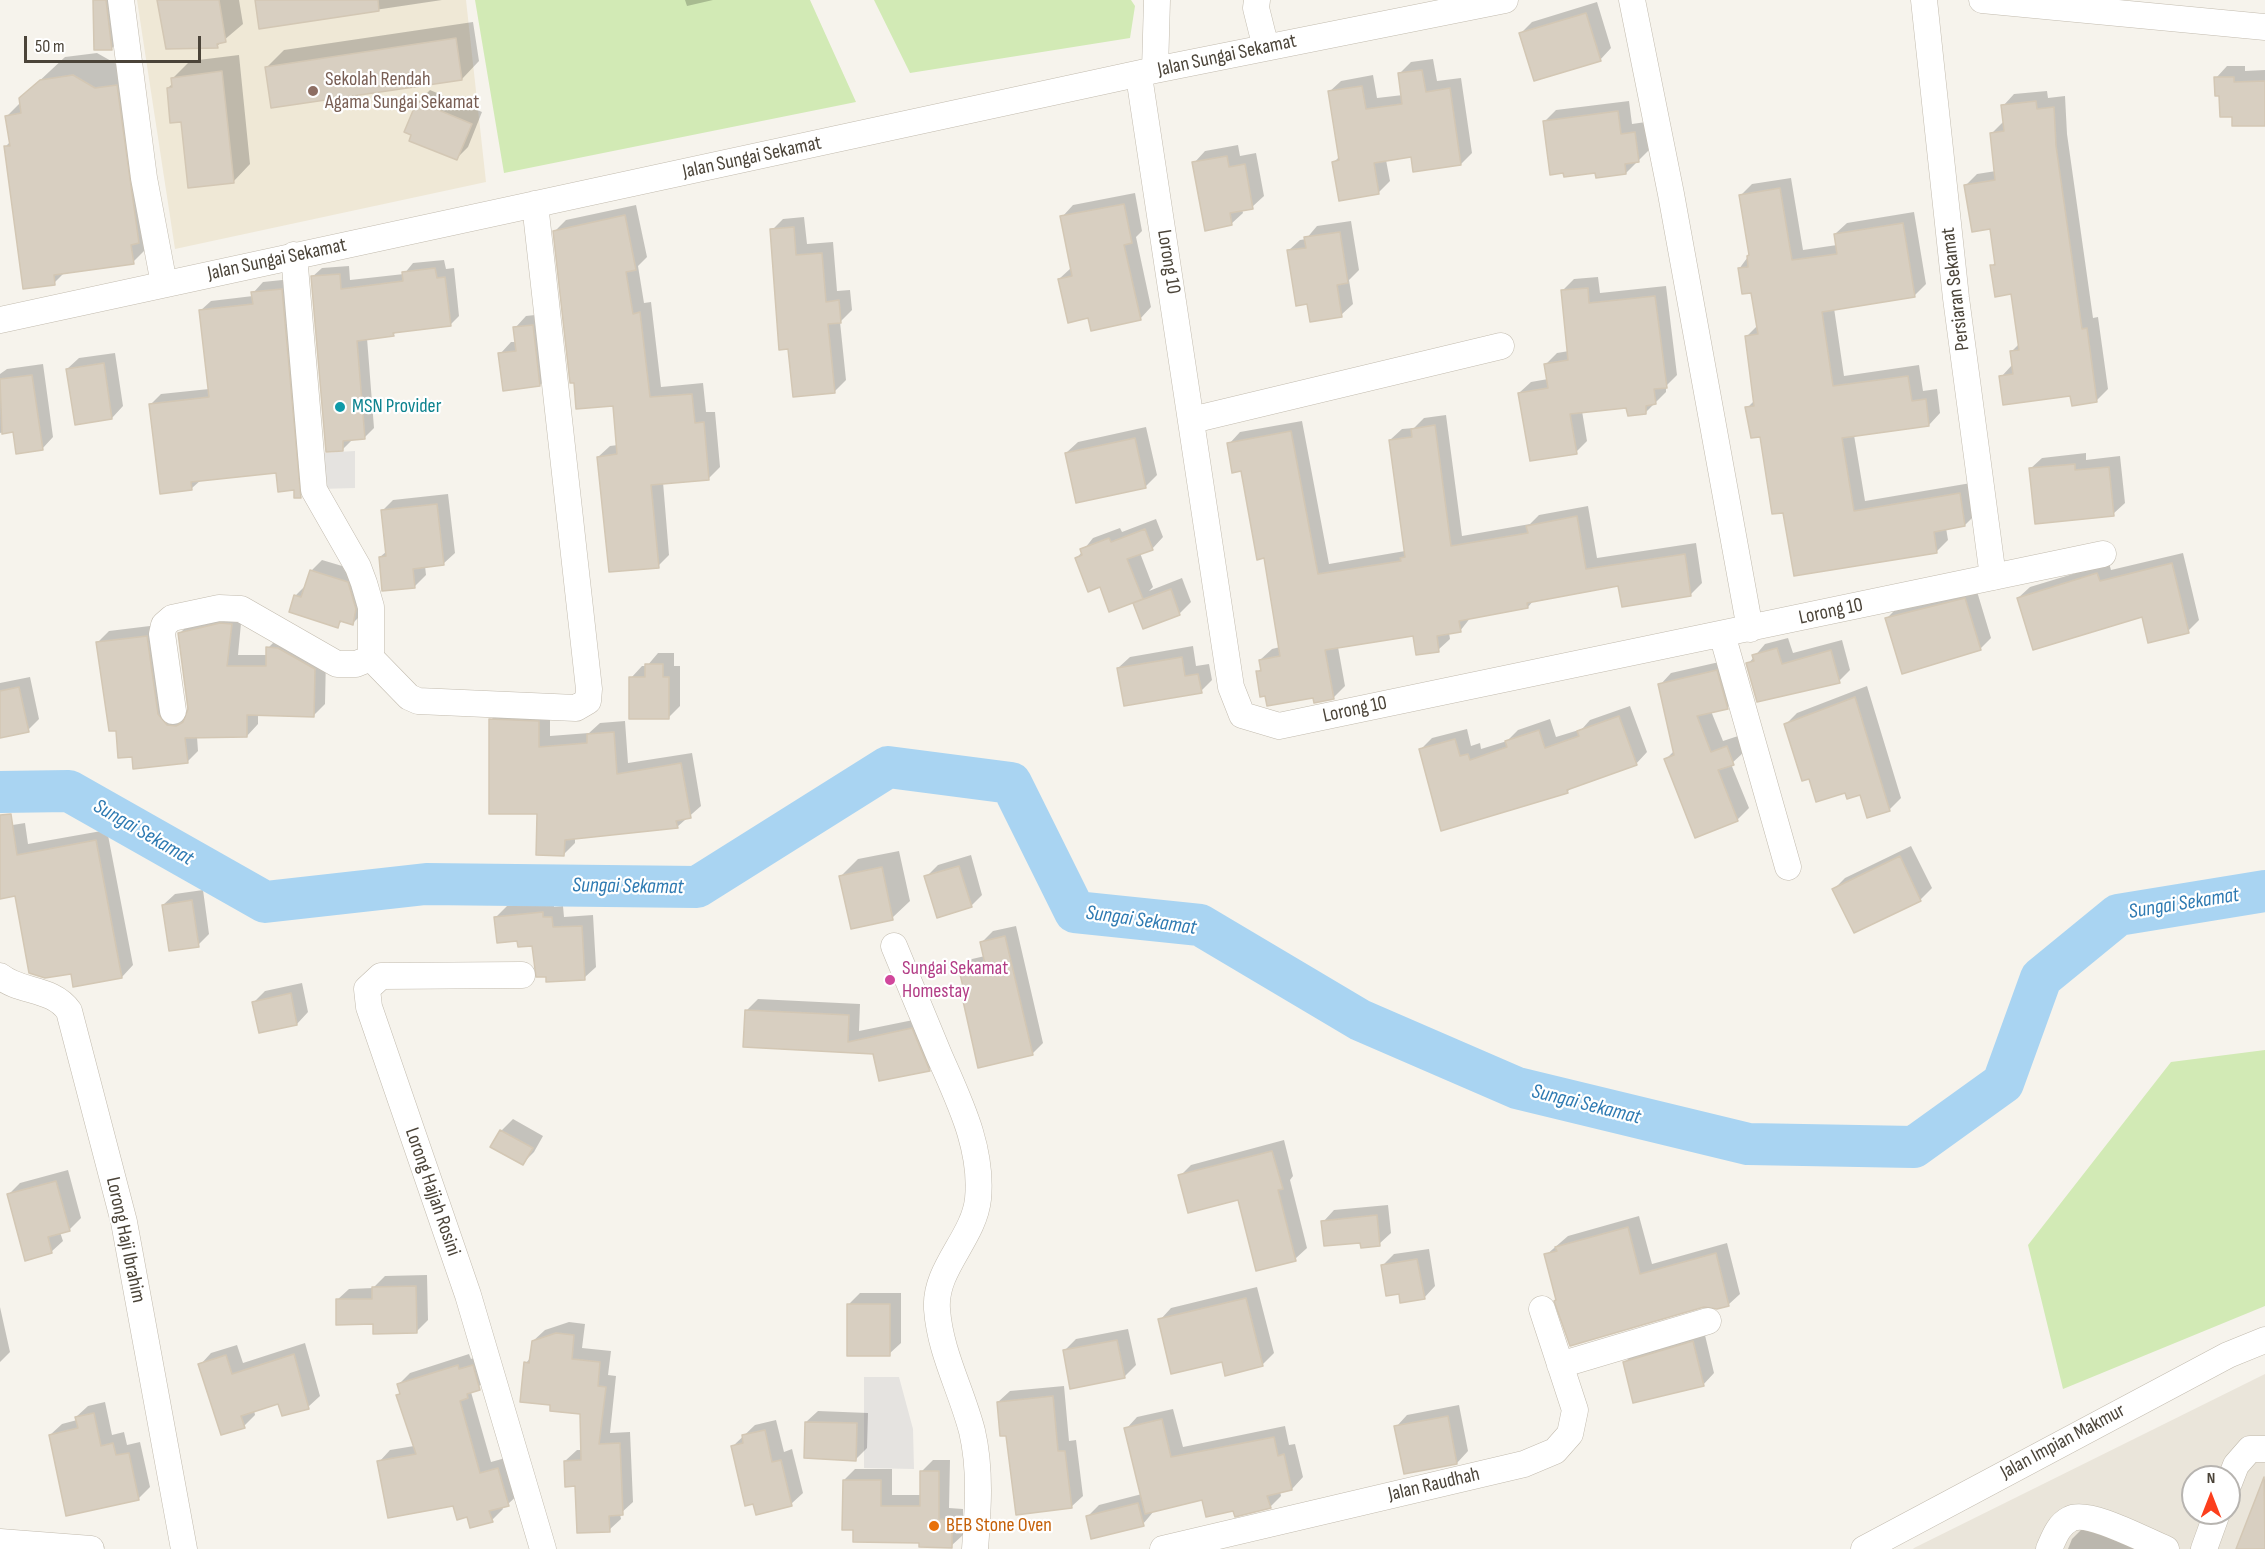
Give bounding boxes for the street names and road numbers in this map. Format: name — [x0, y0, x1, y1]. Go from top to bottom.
street label: Jalan Sungai Sekamat — [1155, 30, 1299, 82]
street label: Jalan Sungai Sekamat — [680, 132, 824, 184]
street label: Persiaran Sekamat — [1937, 226, 1975, 352]
street label: Lorong 10 — [1151, 228, 1185, 296]
street label: Jalan Sungai Sekamat — [205, 234, 349, 286]
street label: Lorong 10 — [1797, 594, 1865, 630]
street label: Lorong 10 — [1321, 692, 1389, 728]
street label: Lorong Hajjah Rosini — [399, 1125, 465, 1259]
street label: Lorong Haji Ibrahim — [100, 1175, 150, 1305]
street label: Jalan Impian Makmur — [1997, 1399, 2129, 1485]
street label: Jalan Raudhah — [1386, 1463, 1482, 1507]

